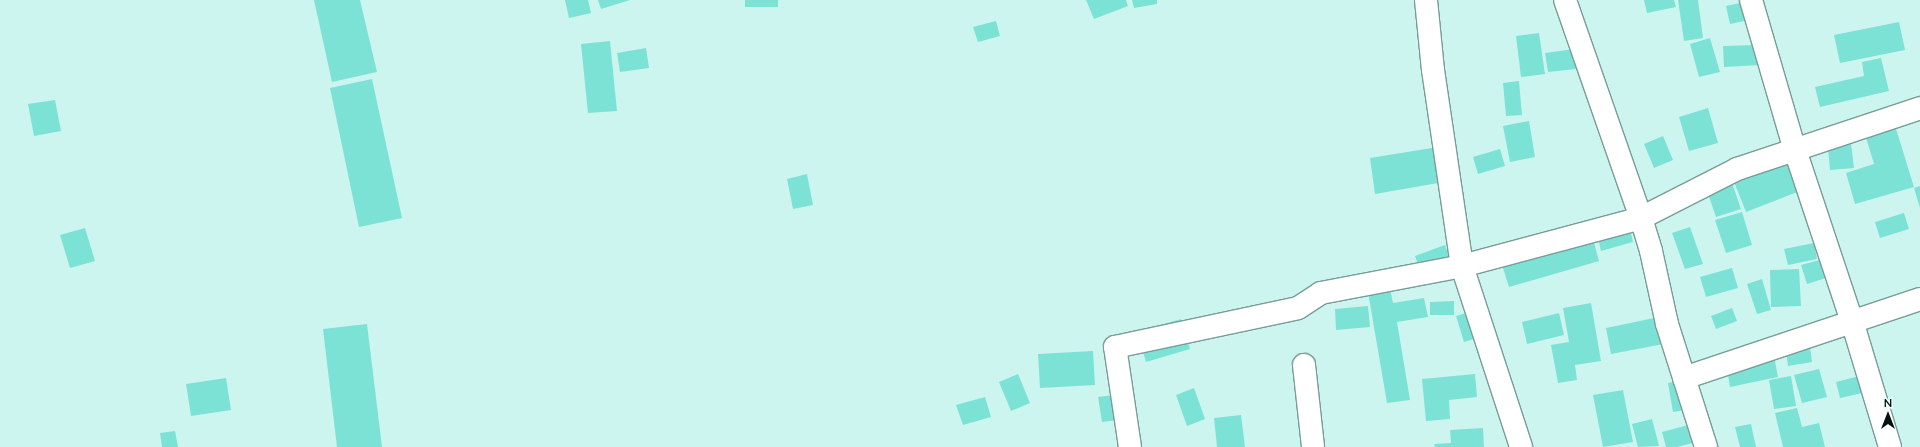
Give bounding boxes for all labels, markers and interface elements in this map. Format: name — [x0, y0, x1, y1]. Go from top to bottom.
north arrow — [1868, 395, 1908, 435]
text: N — [1884, 396, 1892, 409]

